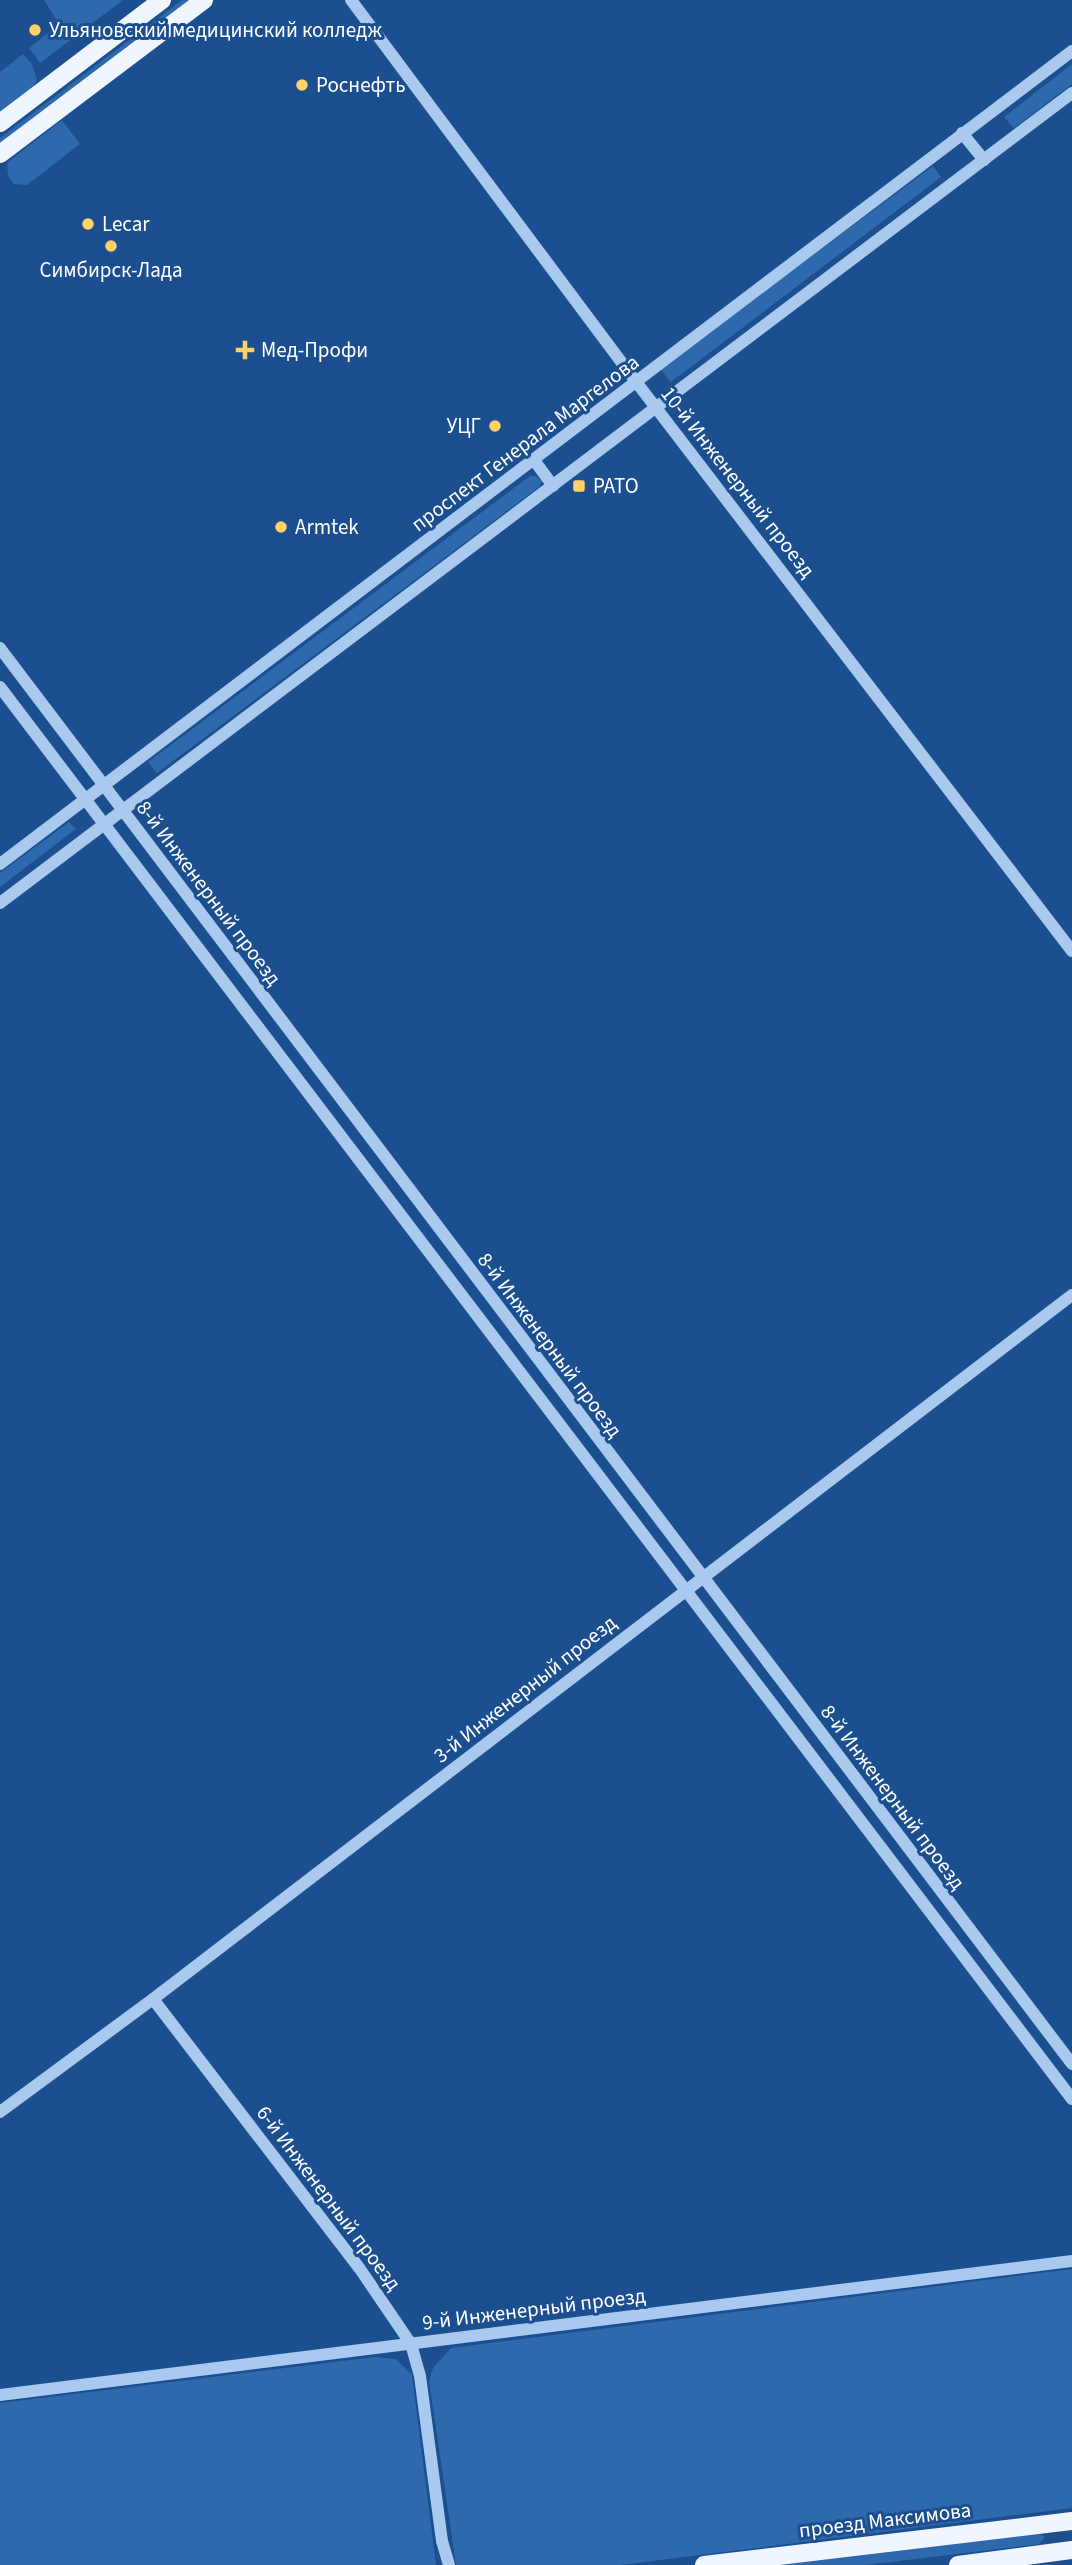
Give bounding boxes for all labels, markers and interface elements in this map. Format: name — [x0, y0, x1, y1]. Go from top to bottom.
place label: Ульяновский медицинский колледж — [49, 15, 382, 45]
marker: Ульяновский медицинский колледж — [27, 22, 43, 38]
place label: Роснефть — [316, 70, 406, 100]
marker: Роснефть — [294, 77, 310, 93]
place label: Lecar — [102, 209, 150, 239]
marker: Lecar — [80, 216, 96, 232]
marker: Симбирск-Лада — [103, 238, 119, 254]
place label: Симбирск-Лада — [39, 255, 183, 285]
place label: Мед-Профи — [261, 335, 368, 365]
marker: Мед-Профи — [235, 340, 255, 360]
street label: проспект Генерала Маргелова — [405, 347, 645, 539]
street label: 10-й Инженерный проезд — [654, 380, 822, 584]
place label: УЦГ — [446, 411, 481, 441]
marker: УЦГ — [487, 418, 503, 434]
place label: РАТО — [593, 471, 639, 501]
marker: РАТО — [571, 478, 587, 494]
place label: Armtek — [295, 512, 359, 542]
marker: Armtek — [273, 519, 289, 535]
street label: 8-й Инженерный проезд — [129, 794, 289, 992]
street label: 8-й Инженерный проезд — [470, 1246, 630, 1444]
street label: 3-й Инженерный проезд — [427, 1608, 623, 1770]
street label: 8-й Инженерный проезд — [813, 1698, 973, 1896]
street label: 6-й Инженерный проезд — [249, 2099, 409, 2297]
street label: 9-й Инженерный проезд — [421, 2280, 647, 2338]
street label: проезд Максимова — [797, 2495, 973, 2545]

